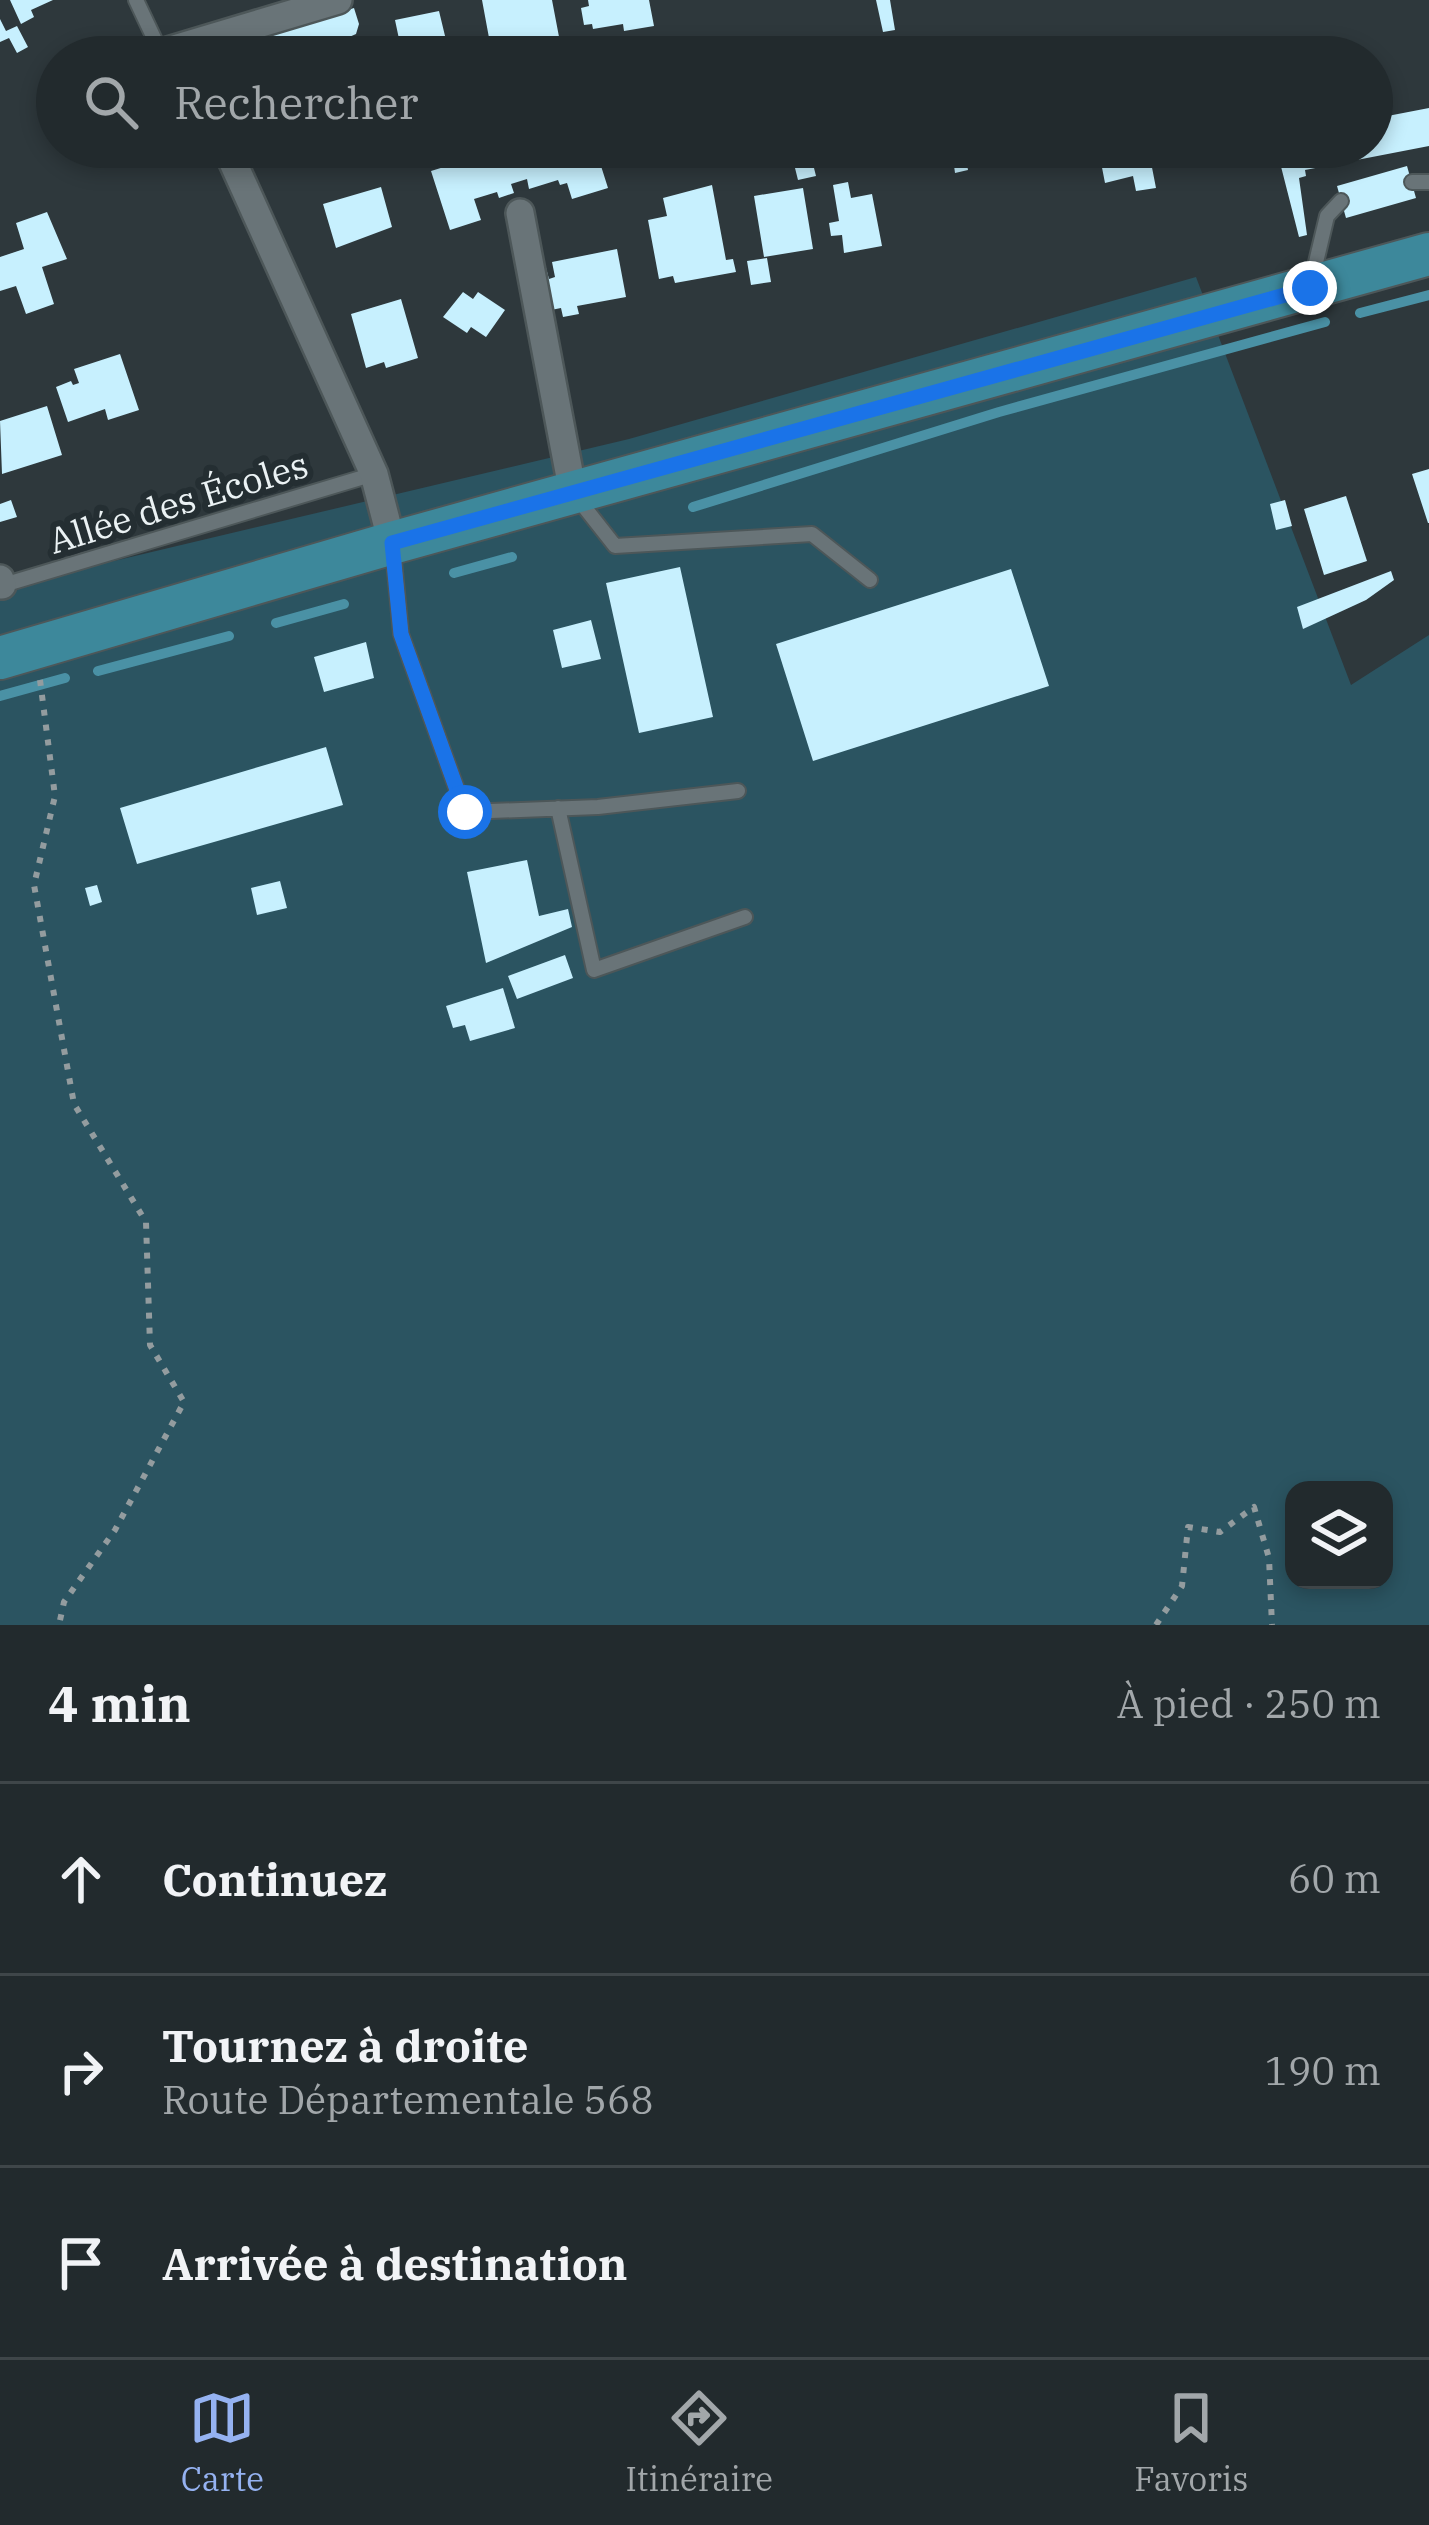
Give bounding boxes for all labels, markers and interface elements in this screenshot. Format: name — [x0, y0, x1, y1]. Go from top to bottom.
search box — [36, 36, 1393, 168]
icon: search — [78, 69, 144, 135]
text: Rechercher — [174, 73, 418, 131]
route end — [1283, 261, 1337, 315]
street label: Allée des Écoles — [43, 440, 313, 564]
route start — [438, 785, 492, 839]
map controls — [1285, 1481, 1393, 1589]
button: layers — [1285, 1481, 1393, 1589]
text: 4 min — [48, 1670, 191, 1736]
text: À pied · 250 m — [1117, 1678, 1381, 1729]
icon: ahead — [48, 1846, 114, 1912]
text: Continuez — [162, 1850, 387, 1908]
text: 60 m — [1288, 1853, 1381, 1904]
text: Tournez à droite — [162, 2016, 528, 2074]
icon: right — [48, 2038, 114, 2104]
text: 190 m — [1265, 2045, 1381, 2096]
text: Route Départementale 568 — [162, 2074, 654, 2125]
icon: arrive — [48, 2230, 114, 2296]
text: Arrivée à destination — [162, 2234, 628, 2292]
tab: Carte — [181, 2385, 264, 2500]
tab: Itinéraire — [625, 2385, 773, 2500]
tab: Favoris — [1134, 2385, 1248, 2500]

